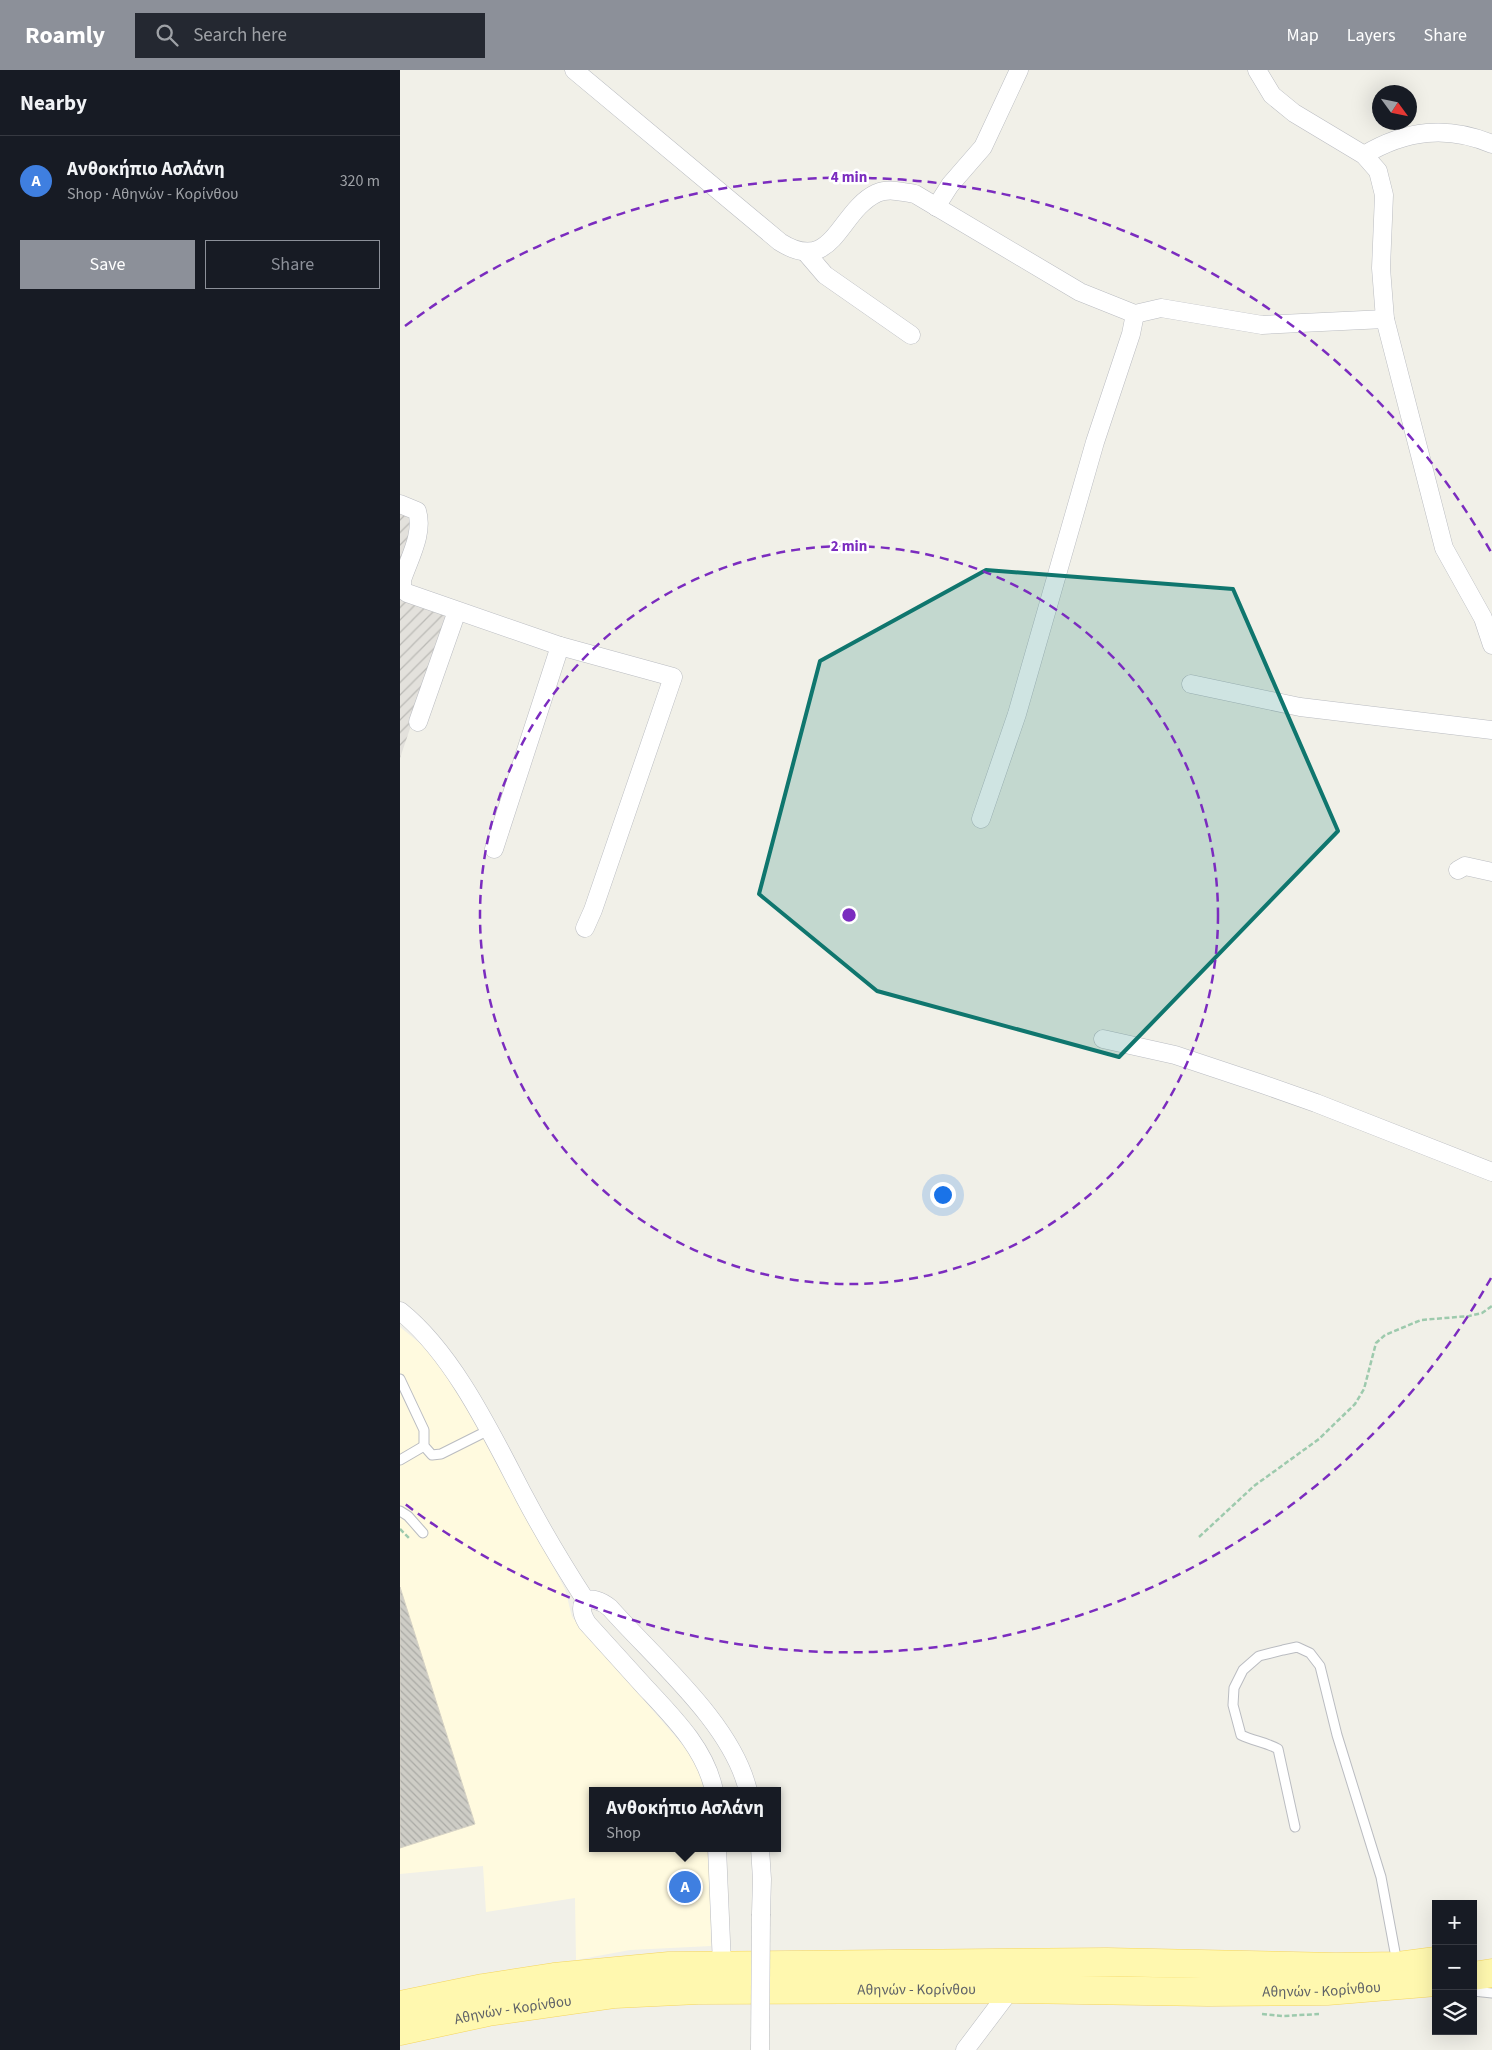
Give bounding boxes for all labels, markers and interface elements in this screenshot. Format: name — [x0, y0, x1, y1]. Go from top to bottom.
search box — [135, 13, 485, 58]
text: Roamly — [25, 18, 105, 53]
icon: search — [153, 21, 181, 49]
text: Search here — [193, 22, 287, 49]
text: Map — [1287, 23, 1319, 48]
text: Layers — [1347, 23, 1396, 48]
text: Share — [1424, 23, 1467, 48]
north arrow — [1372, 85, 1417, 130]
text: Nearby — [20, 88, 87, 118]
text: Ανθοκήπιο Ασλάνη — [67, 156, 225, 183]
text: 4 min — [831, 167, 867, 188]
text: A — [31, 170, 41, 192]
text: 320 m — [340, 170, 380, 192]
text: Shop · Αθηνών - Κορίνθου — [67, 183, 238, 205]
button: Save — [20, 240, 195, 289]
button: Share — [205, 240, 380, 289]
text: 2 min — [831, 536, 867, 557]
centre of rings — [840, 906, 858, 924]
your location — [930, 1182, 956, 1208]
popup — [589, 1787, 781, 1852]
text: Ανθοκήπιο Ασλάνη — [606, 1795, 764, 1822]
text: Shop — [606, 1822, 641, 1844]
pin: A — [669, 1868, 701, 1906]
map controls — [1432, 1900, 1477, 2035]
button: + — [1432, 1900, 1477, 1945]
button: − — [1432, 1945, 1477, 1990]
street label: Αθηνών - Κορίνθου — [1262, 1977, 1382, 2003]
street label: Αθηνών - Κορίνθου — [857, 1979, 976, 2000]
street label: Αθηνών - Κορίνθου — [452, 1990, 573, 2030]
button: layers — [1432, 1990, 1477, 2035]

